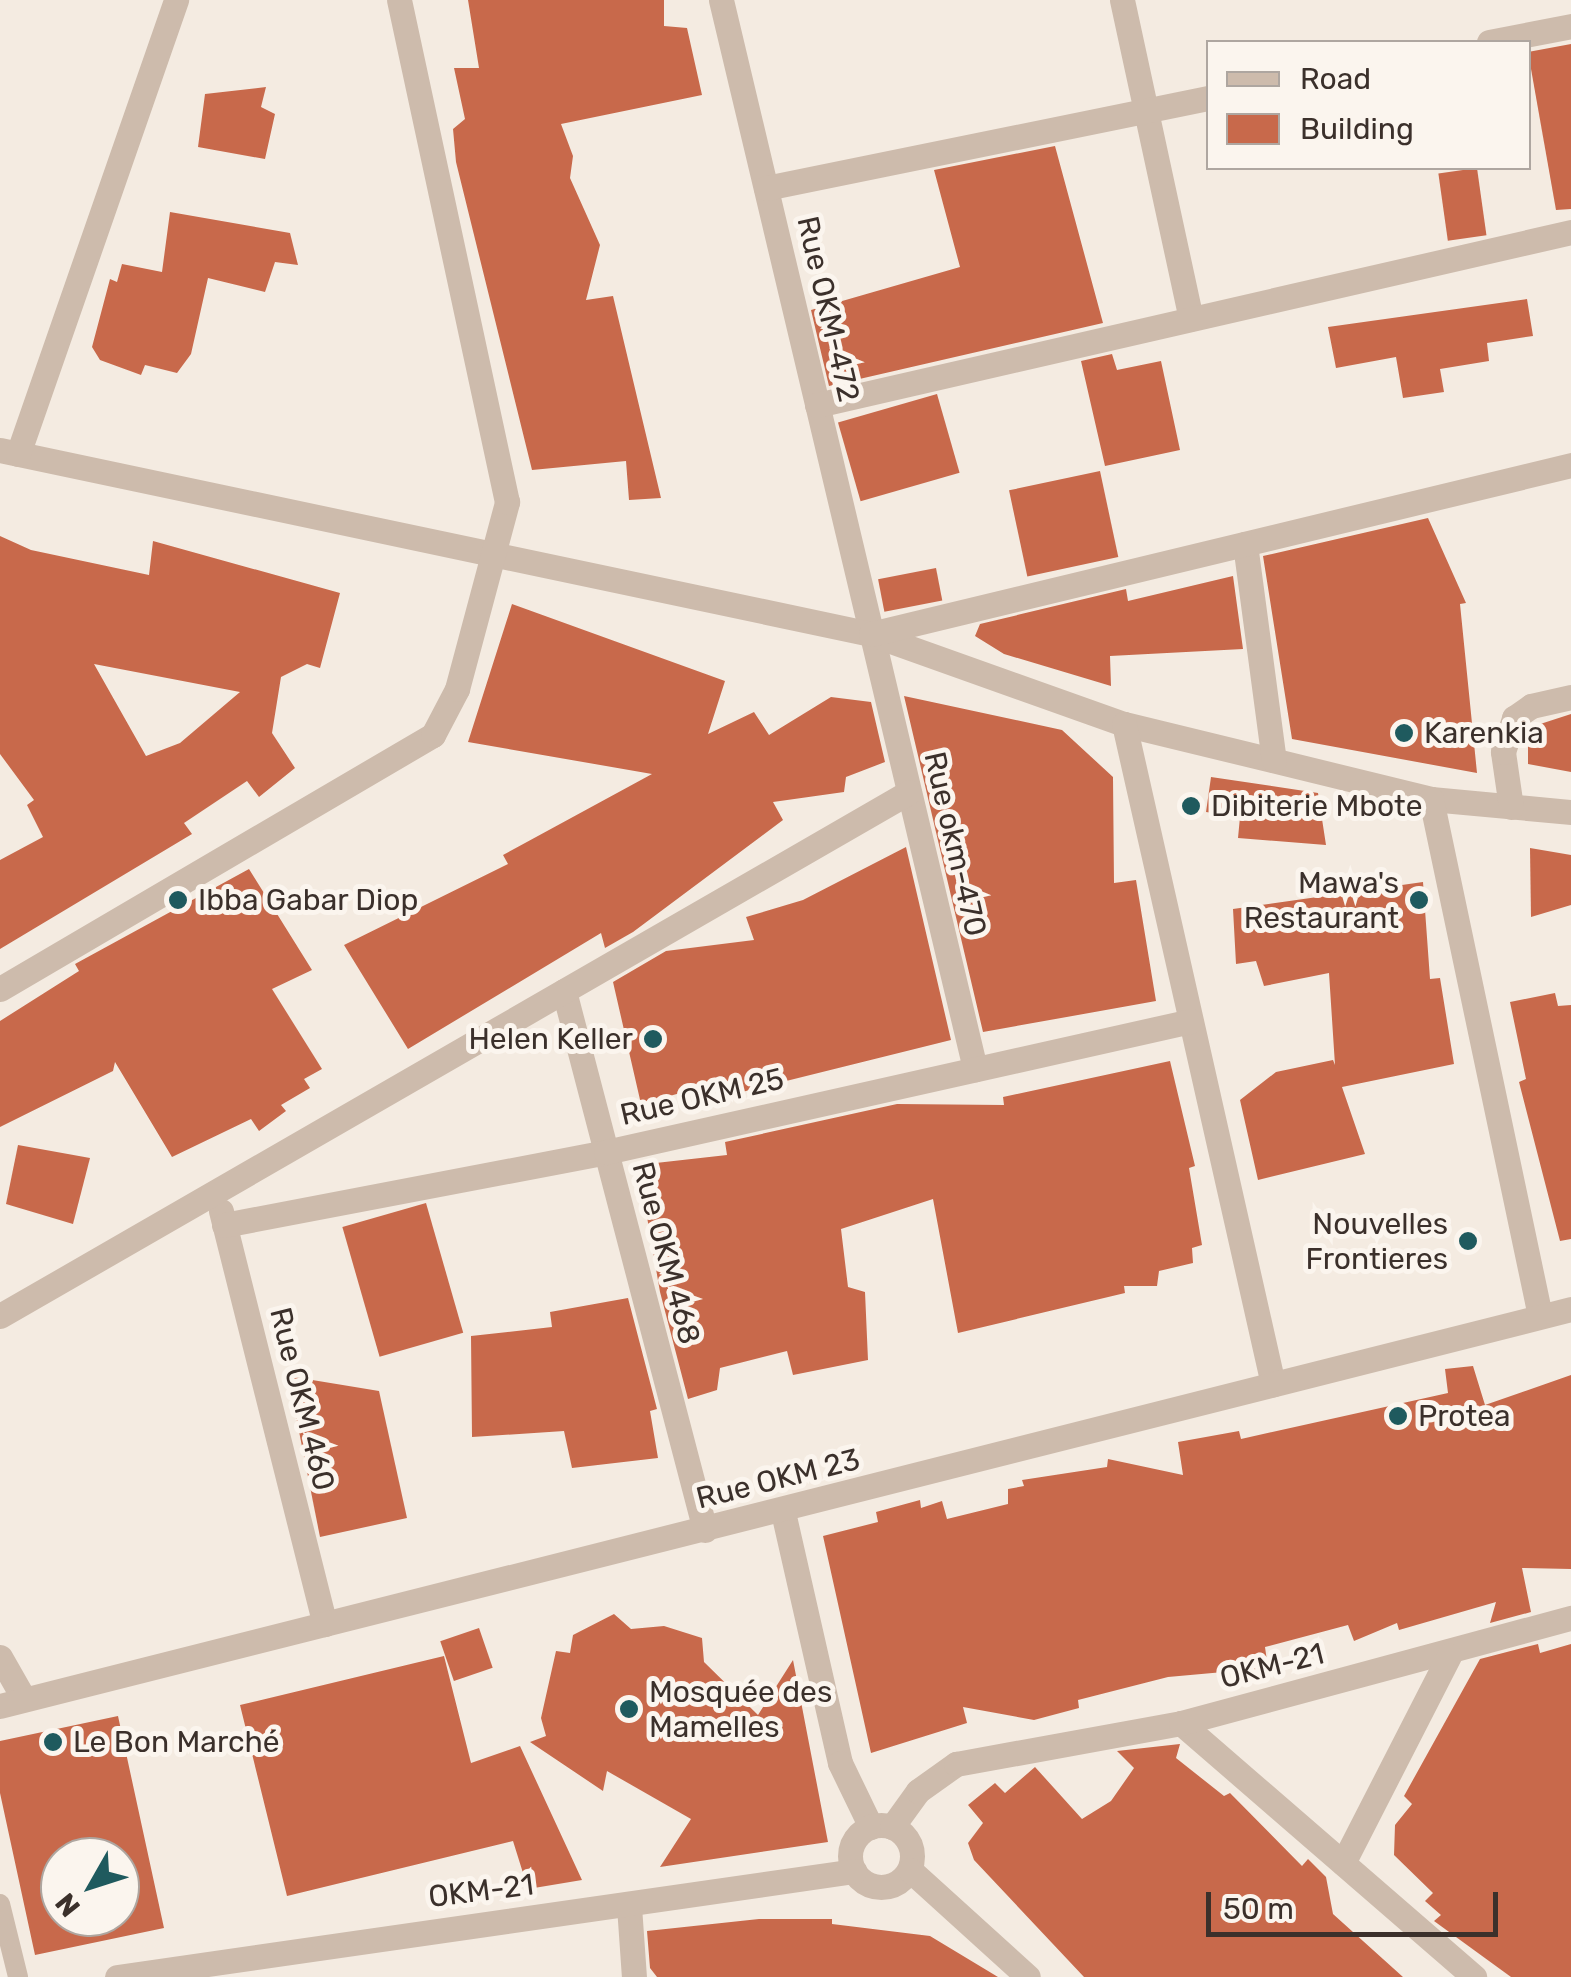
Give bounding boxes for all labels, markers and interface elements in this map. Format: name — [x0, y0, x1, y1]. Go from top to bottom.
legend — [1206, 40, 1531, 170]
text: Road — [1300, 61, 1371, 97]
text: Building — [1300, 111, 1414, 147]
street label: Rue OKM-472 — [789, 213, 867, 405]
place label: Karenkia — [1424, 715, 1544, 751]
marker: Karenkia — [1393, 722, 1415, 744]
street label: Rue okm-470 — [916, 748, 994, 940]
place label: Dibiterie Mbote — [1211, 788, 1423, 824]
marker: Dibiterie Mbote — [1180, 795, 1202, 817]
place label: Mawa's Restaurant — [1244, 865, 1399, 936]
place label: Ibba Gabar Diop — [198, 882, 419, 918]
marker: Ibba Gabar Diop — [167, 889, 189, 911]
marker: Mawa's Restaurant — [1408, 889, 1430, 911]
place label: Helen Keller — [468, 1021, 633, 1057]
marker: Helen Keller — [642, 1028, 664, 1050]
street label: Rue OKM 25 — [617, 1061, 787, 1133]
street label: Rue OKM 468 — [624, 1158, 708, 1348]
place label: Nouvelles Frontieres — [1306, 1206, 1448, 1276]
marker: Nouvelles Frontieres — [1457, 1230, 1479, 1252]
street label: Rue OKM 460 — [262, 1304, 342, 1494]
place label: Protea — [1418, 1398, 1511, 1434]
marker: Protea — [1387, 1405, 1409, 1427]
street label: Rue OKM 23 — [693, 1441, 863, 1517]
street label: OKM-21 — [1216, 1636, 1328, 1696]
place label: Mosquée des Mamelles — [649, 1674, 832, 1744]
marker: Mosquée des Mamelles — [618, 1698, 640, 1720]
place label: Le Bon Marché — [73, 1724, 280, 1760]
marker: Le Bon Marché — [42, 1731, 64, 1753]
north arrow — [40, 1837, 140, 1937]
street label: OKM-21 — [426, 1867, 536, 1915]
scale bar — [1211, 1872, 1504, 1934]
text: N — [49, 1887, 87, 1923]
text: 50 m — [1223, 1891, 1294, 1927]

